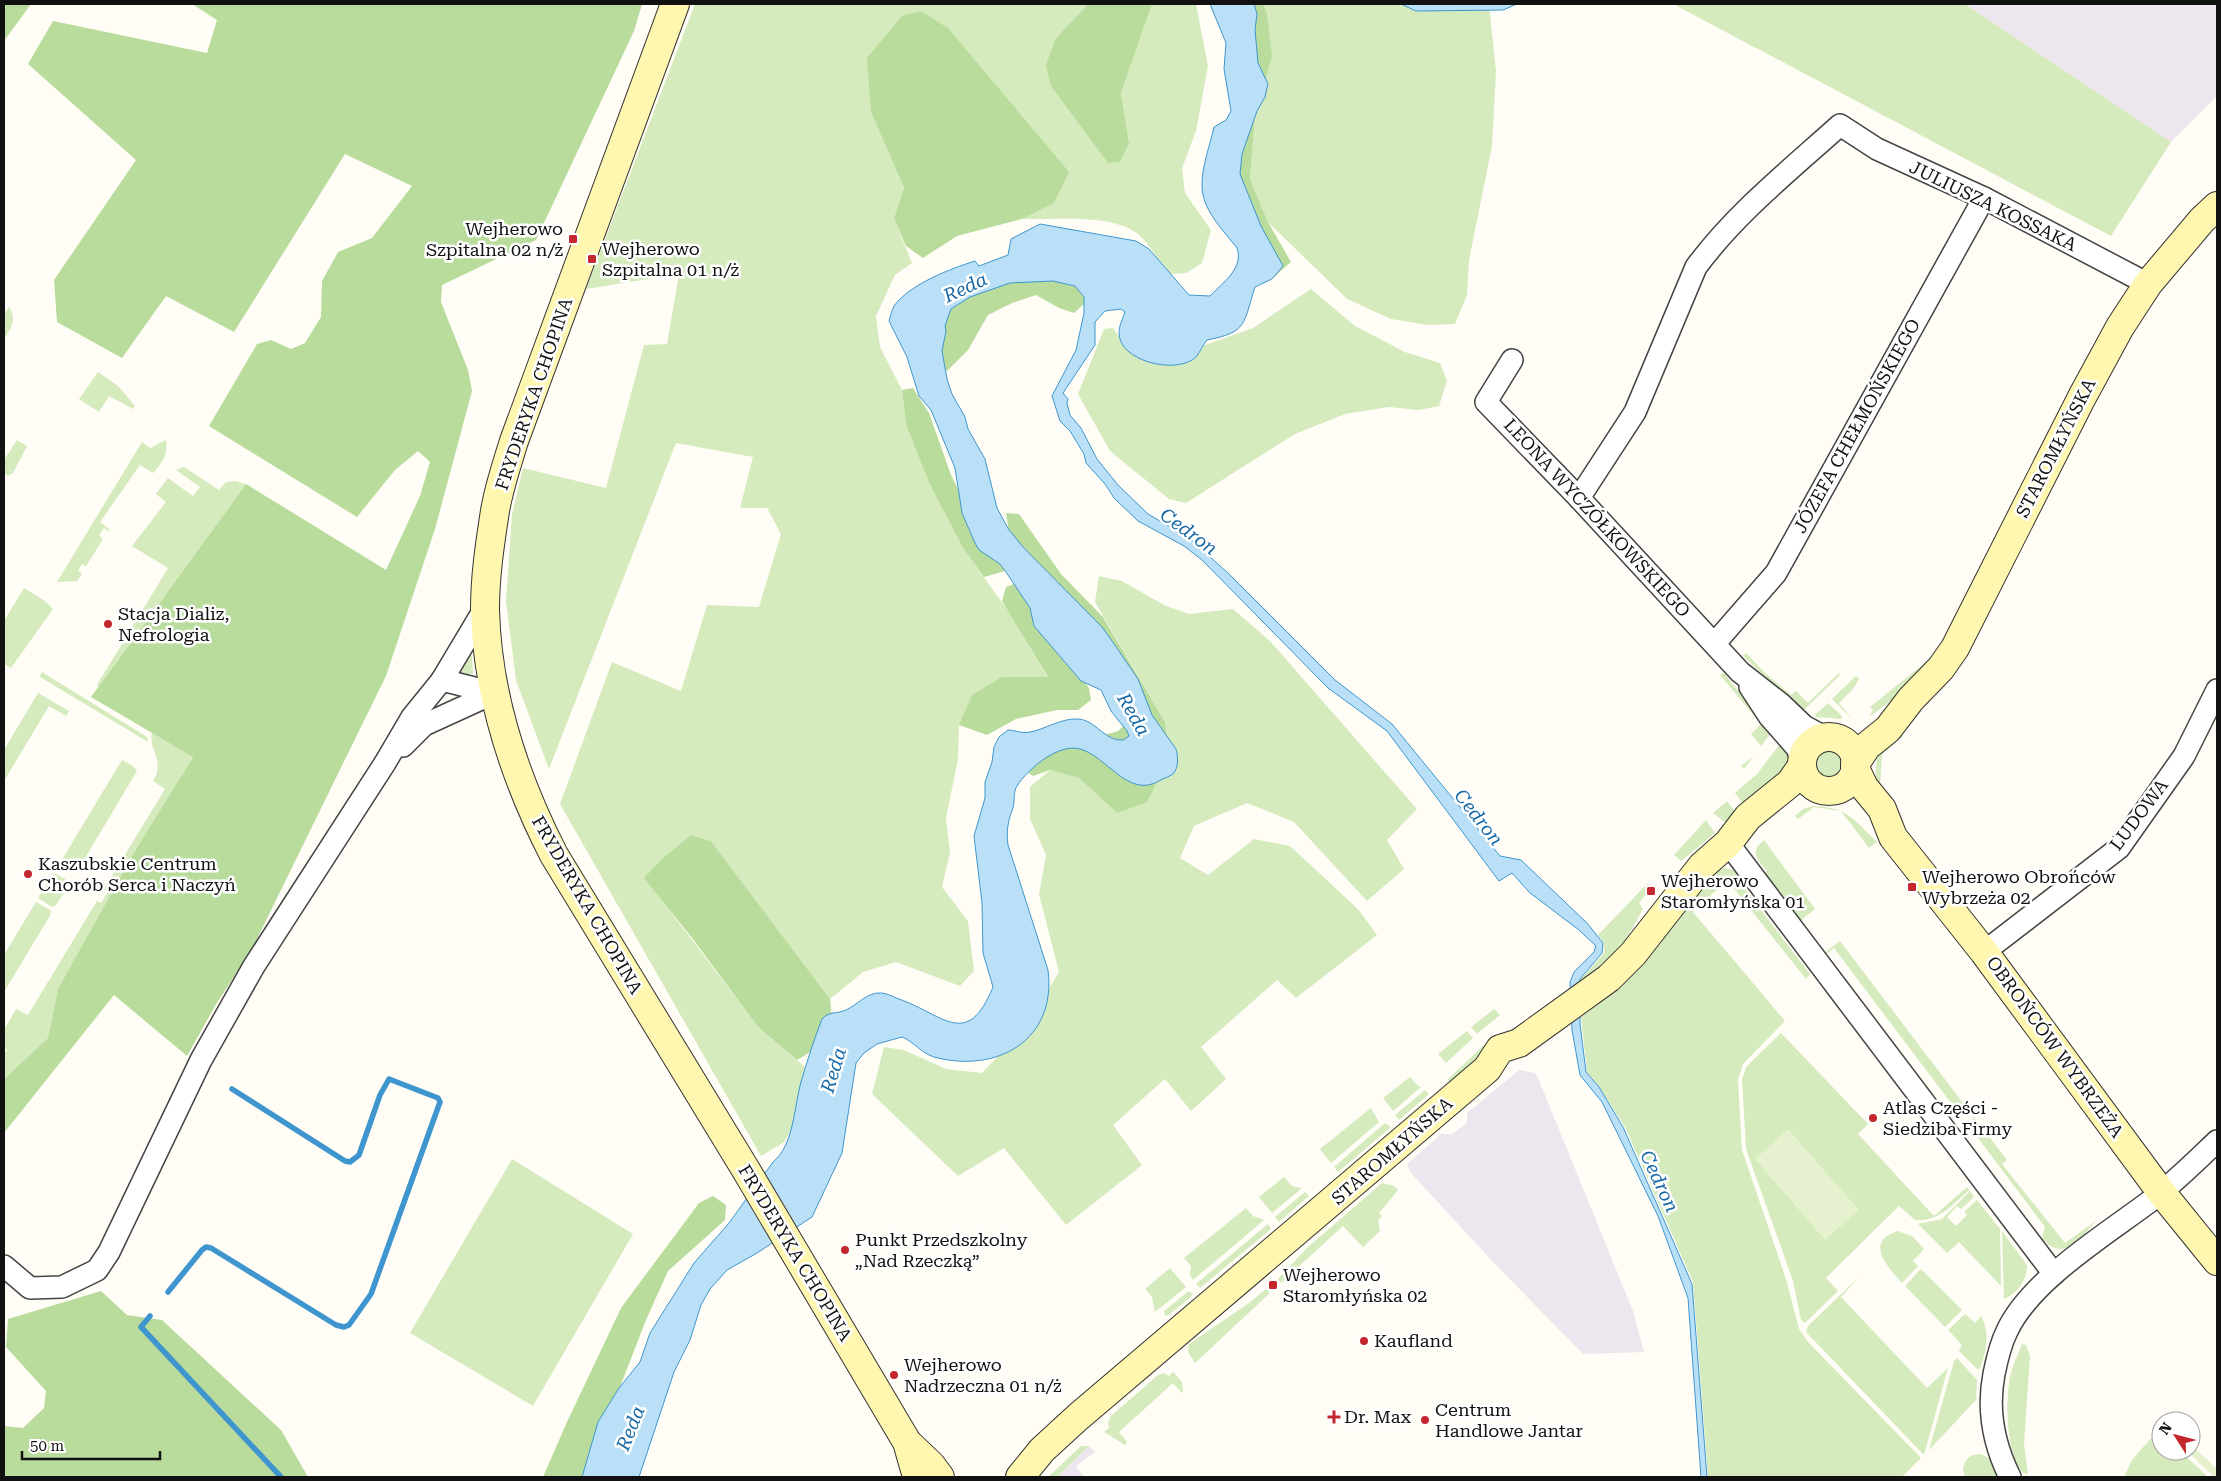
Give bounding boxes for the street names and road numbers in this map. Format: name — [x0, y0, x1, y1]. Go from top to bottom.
street label: JULIUSZA KOSSAKA — [1906, 156, 2081, 255]
street label: FRYDERYKA CHOPINA — [491, 294, 577, 493]
street label: JÓZEFA CHEŁMOŃSKIEGO — [1789, 315, 1924, 536]
street label: STAROMŁYŃSKA — [2011, 374, 2100, 521]
street label: LEONA WYCZÓŁKOWSKIEGO — [1500, 414, 1695, 621]
street label: LUDOWA — [2105, 775, 2172, 854]
street label: FRYDERYKA CHOPINA — [528, 812, 647, 998]
street label: OBROŃCÓW WYBRZEŻA — [1983, 952, 2128, 1142]
street label: STAROMŁYŃSKA — [1327, 1092, 1457, 1209]
street label: FRYDERYKA CHOPINA — [734, 1161, 857, 1345]

